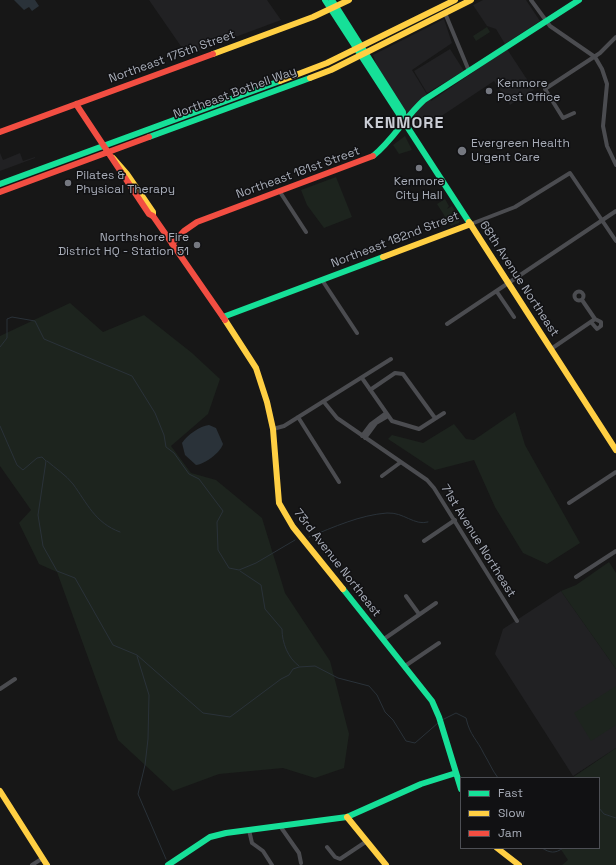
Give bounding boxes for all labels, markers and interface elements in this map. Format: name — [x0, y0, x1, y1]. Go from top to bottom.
street label: Northeast 175th Street — [107, 27, 237, 87]
street label: Northeast Bothell Way — [171, 64, 299, 122]
place label: Kenmore Post Office — [497, 77, 560, 105]
marker: Kenmore Post Office — [484, 86, 494, 96]
district label: KENMORE — [364, 114, 444, 134]
place label: Evergreen Health Urgent Care — [471, 137, 570, 165]
street label: Northeast 181st Street — [234, 144, 362, 202]
marker: Evergreen Health Urgent Care — [456, 145, 468, 157]
marker: Kenmore City Hall — [414, 163, 424, 173]
place label: Pilates & Physical Therapy — [76, 169, 175, 197]
place label: Kenmore City Hall — [394, 175, 444, 203]
marker: Pilates & Physical Therapy — [63, 178, 73, 188]
street label: Northeast 182nd Street — [329, 209, 461, 271]
street label: 68th Avenue Northeast — [476, 219, 562, 339]
place label: Northshore Fire District HQ - Station 51 — [58, 231, 189, 259]
marker: Northshore Fire District HQ - Station 51 — [192, 240, 202, 250]
street label: 71st Avenue Northeast — [437, 482, 519, 600]
street label: 73rd Avenue Northeast — [290, 506, 384, 620]
legend — [460, 777, 600, 849]
text: Fast — [498, 785, 523, 801]
text: Slow — [498, 805, 525, 821]
text: Jam — [498, 825, 522, 841]

